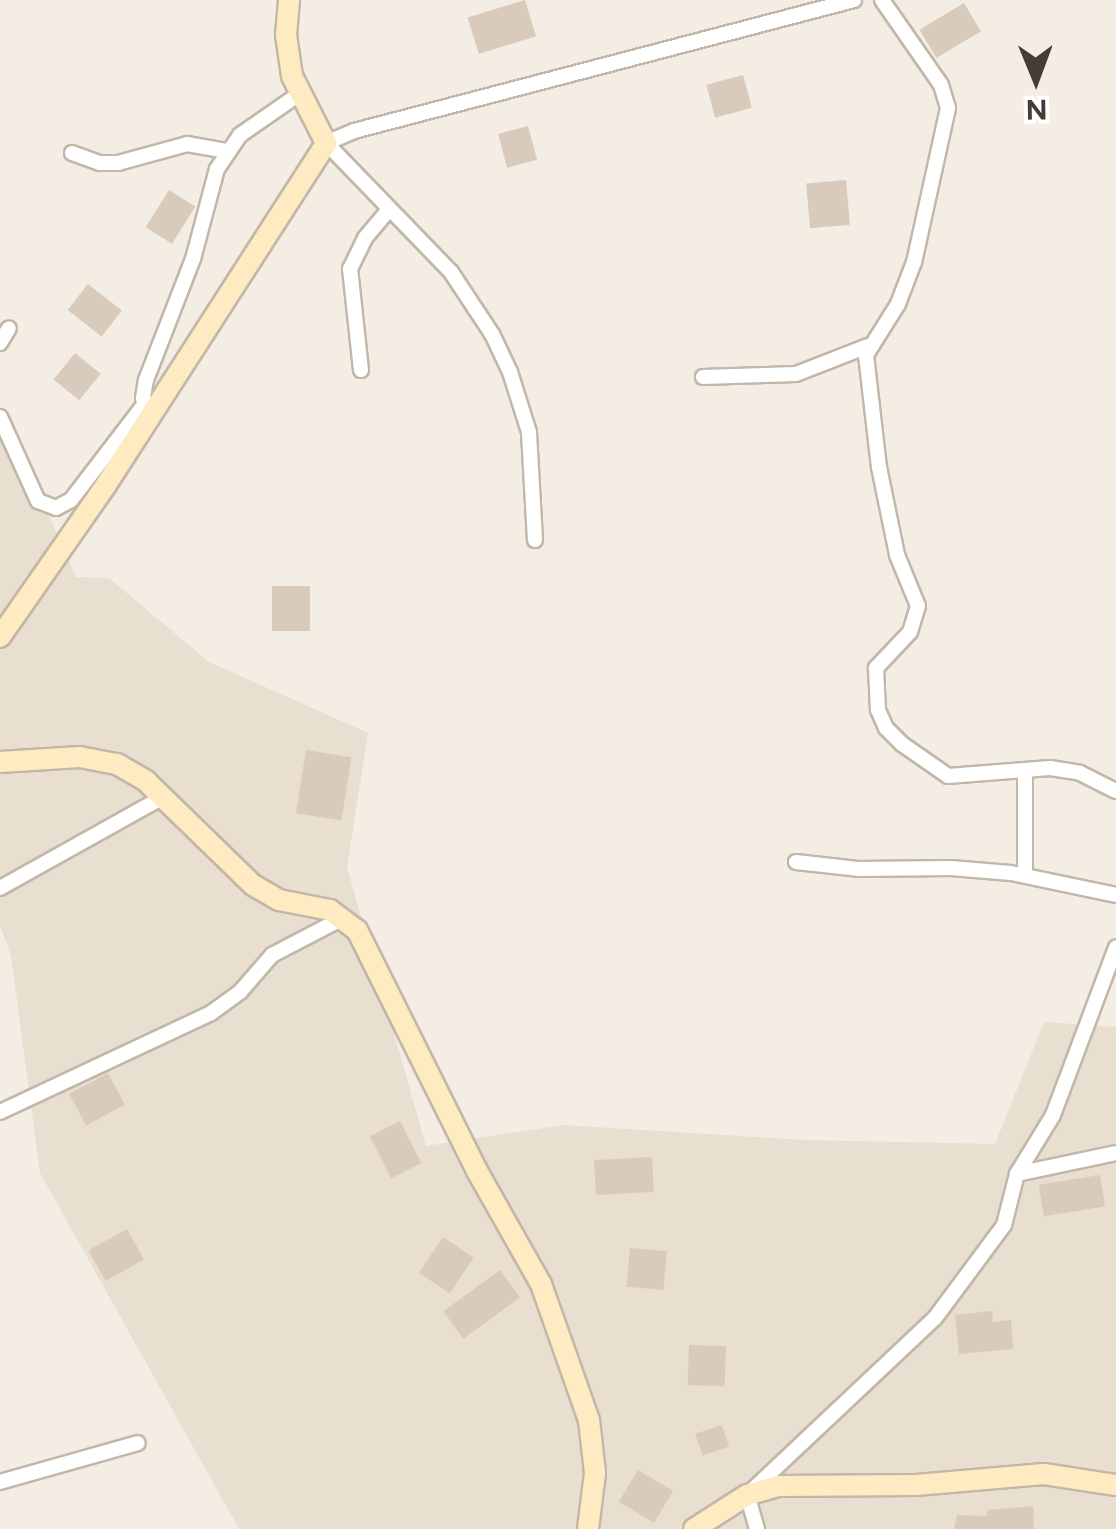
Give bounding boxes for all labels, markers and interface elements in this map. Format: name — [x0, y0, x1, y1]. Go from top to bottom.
north arrow — [986, 30, 1086, 130]
text: N — [1025, 93, 1048, 127]

